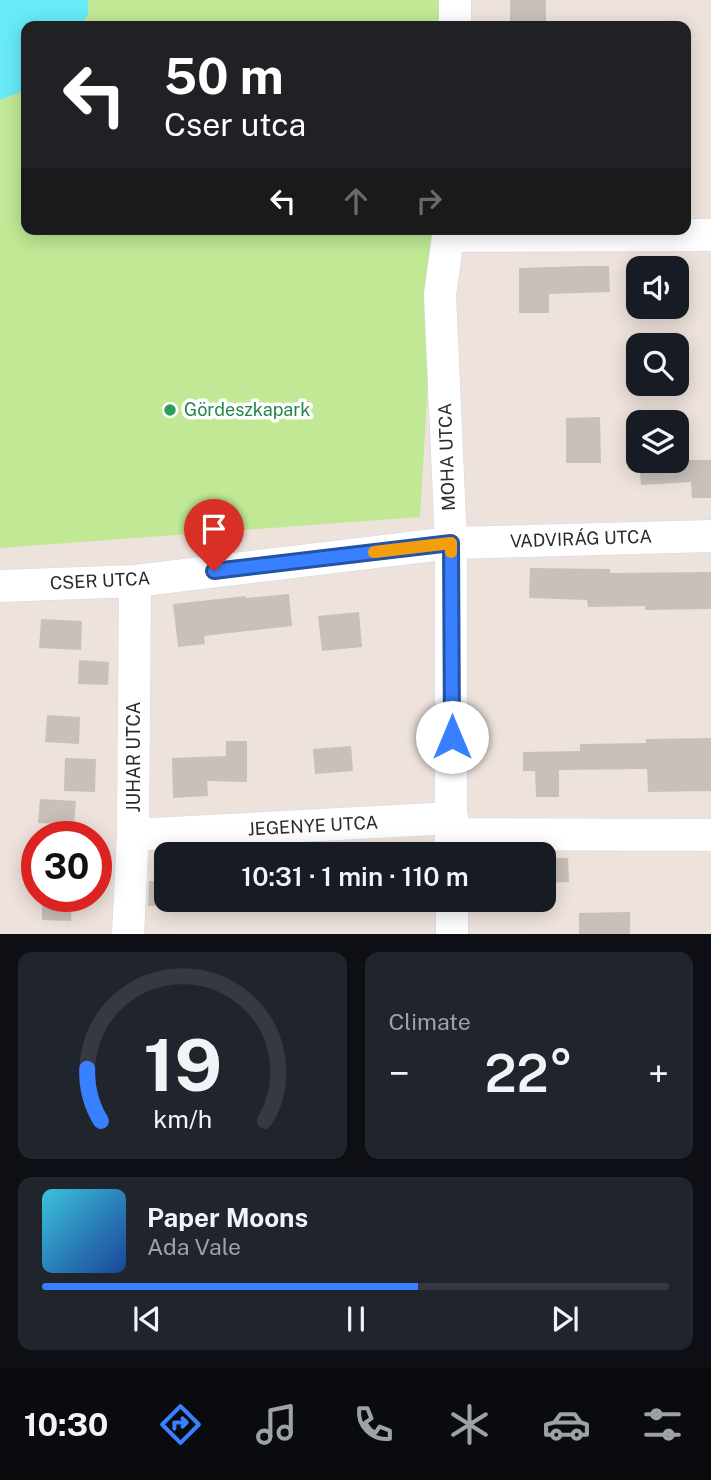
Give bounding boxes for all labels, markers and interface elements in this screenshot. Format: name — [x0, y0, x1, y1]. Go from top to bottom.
text: 50 m — [164, 47, 284, 105]
icon: left — [49, 49, 140, 140]
text: Cser utca — [164, 106, 306, 143]
icon: left — [264, 182, 302, 220]
icon: ahead — [337, 182, 375, 220]
icon: right — [410, 182, 448, 220]
map controls — [626, 256, 689, 473]
button: sound — [626, 256, 689, 319]
button: search — [626, 333, 689, 396]
place label: Gördeszkapark — [184, 399, 310, 420]
marker: Gördeszkapark — [162, 402, 178, 418]
street label: MOHA UTCA — [434, 402, 459, 511]
button: layers — [626, 410, 689, 473]
pin — [184, 499, 244, 571]
icon: arrive — [195, 510, 233, 548]
street label: VADVIRÁG UTCA — [510, 525, 653, 551]
street label: CSER UTCA — [49, 567, 151, 594]
position arrow — [415, 700, 489, 774]
street label: JUHAR UTCA — [123, 701, 144, 812]
street label: JEGENYE UTCA — [247, 812, 379, 839]
speed limit sign: 30 — [21, 821, 112, 912]
text: 10:31 · 1 min · 110 m — [241, 861, 469, 892]
text: Climate — [389, 1008, 471, 1035]
text: 19 — [143, 1023, 222, 1108]
text: 22° — [484, 1043, 573, 1104]
text: − — [389, 1051, 410, 1096]
text: + — [648, 1051, 669, 1096]
text: km/h — [153, 1104, 212, 1134]
text: Paper Moons — [147, 1202, 308, 1233]
text: Ada Vale — [147, 1233, 241, 1260]
icon: previous — [128, 1300, 166, 1338]
icon: pause — [337, 1300, 375, 1338]
icon: next — [546, 1300, 584, 1338]
icon: directions — [156, 1400, 205, 1449]
icon: music — [252, 1400, 301, 1449]
icon: phone — [349, 1400, 398, 1449]
icon: climate — [445, 1400, 494, 1449]
icon: car — [542, 1400, 591, 1449]
icon: filters — [638, 1400, 687, 1449]
text: 10:30 — [24, 1406, 108, 1443]

